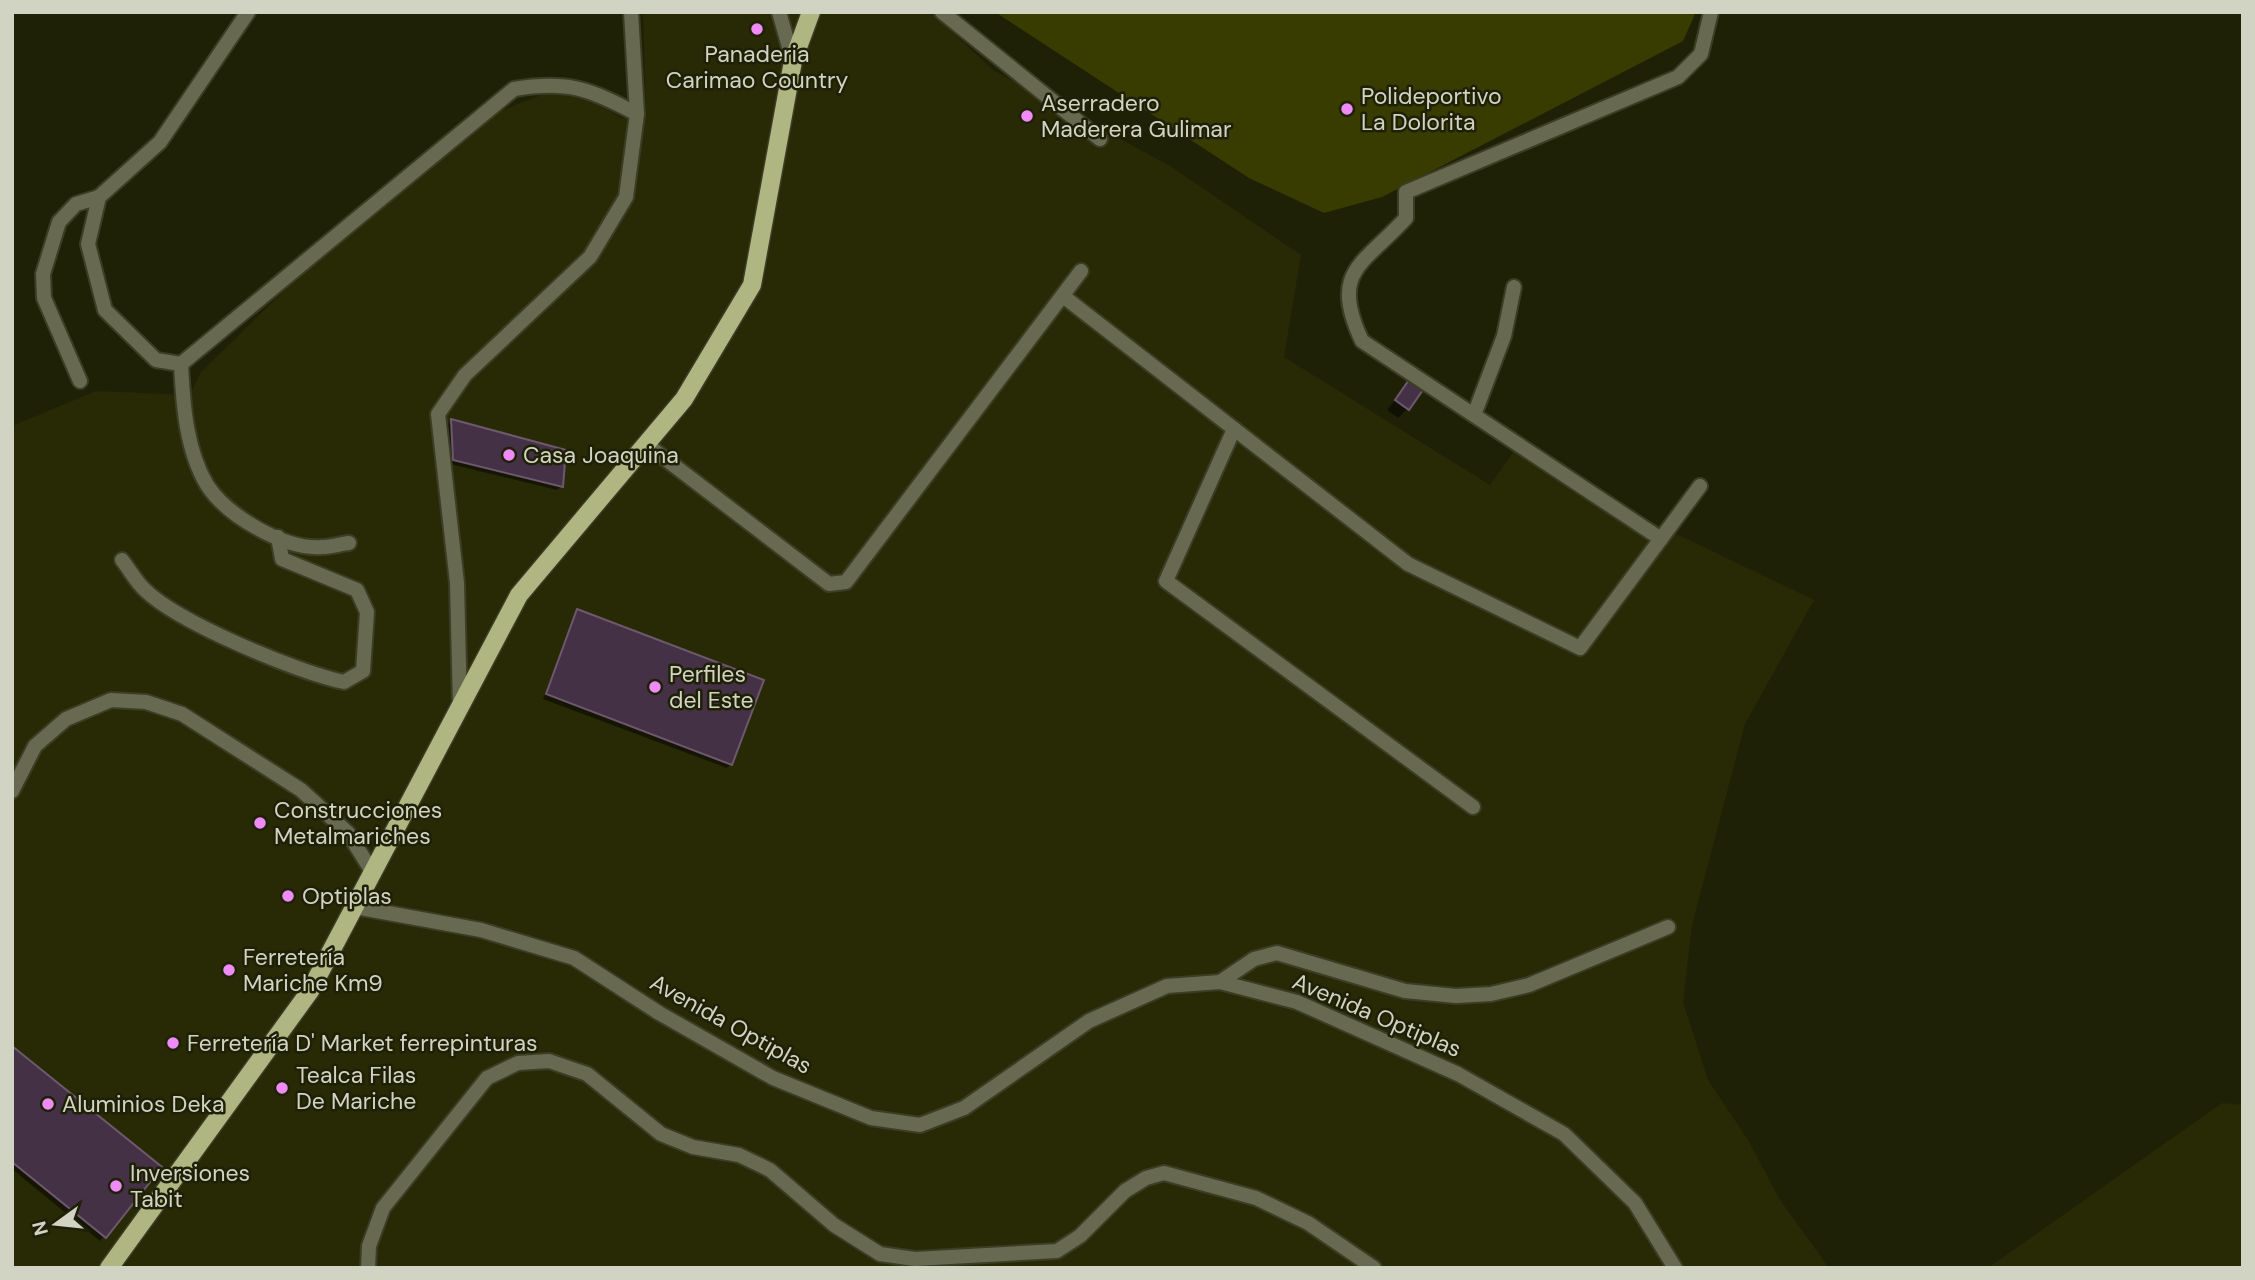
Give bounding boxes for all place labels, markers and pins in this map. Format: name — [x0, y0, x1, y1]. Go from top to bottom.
marker: Panaderia Carimao Country — [749, 21, 765, 37]
place label: Panaderia Carimao Country — [666, 39, 849, 95]
place label: Polideportivo La Dolorita — [1361, 81, 1502, 137]
place label: Aserradero Maderera Gulimar — [1041, 88, 1231, 144]
marker: Polideportivo La Dolorita — [1339, 101, 1355, 117]
marker: Aserradero Maderera Gulimar — [1019, 108, 1035, 124]
place label: Casa Joaquina — [523, 440, 679, 470]
marker: Casa Joaquina — [501, 447, 517, 463]
place label: Perfiles del Este — [669, 659, 754, 715]
marker: Perfiles del Este — [647, 679, 663, 695]
place label: Construcciones Metalmariches — [274, 795, 442, 851]
marker: Construcciones Metalmariches — [252, 815, 268, 831]
place label: Optiplas — [302, 881, 392, 911]
marker: Optiplas — [280, 888, 296, 904]
place label: Ferretería Mariche Km9 — [243, 942, 383, 998]
marker: Ferretería Mariche Km9 — [221, 962, 237, 978]
place label: Ferretería D' Market ferrepinturas — [187, 1028, 538, 1058]
marker: Ferretería D' Market ferrepinturas — [165, 1035, 181, 1051]
place label: Tealca Filas De Mariche — [296, 1060, 416, 1116]
marker: Tealca Filas De Mariche — [274, 1080, 290, 1096]
place label: Aluminios Deka — [62, 1089, 225, 1119]
marker: Aluminios Deka — [40, 1096, 56, 1112]
place label: Inversiones Tabit — [130, 1158, 250, 1214]
marker: Inversiones Tabit — [108, 1178, 124, 1194]

